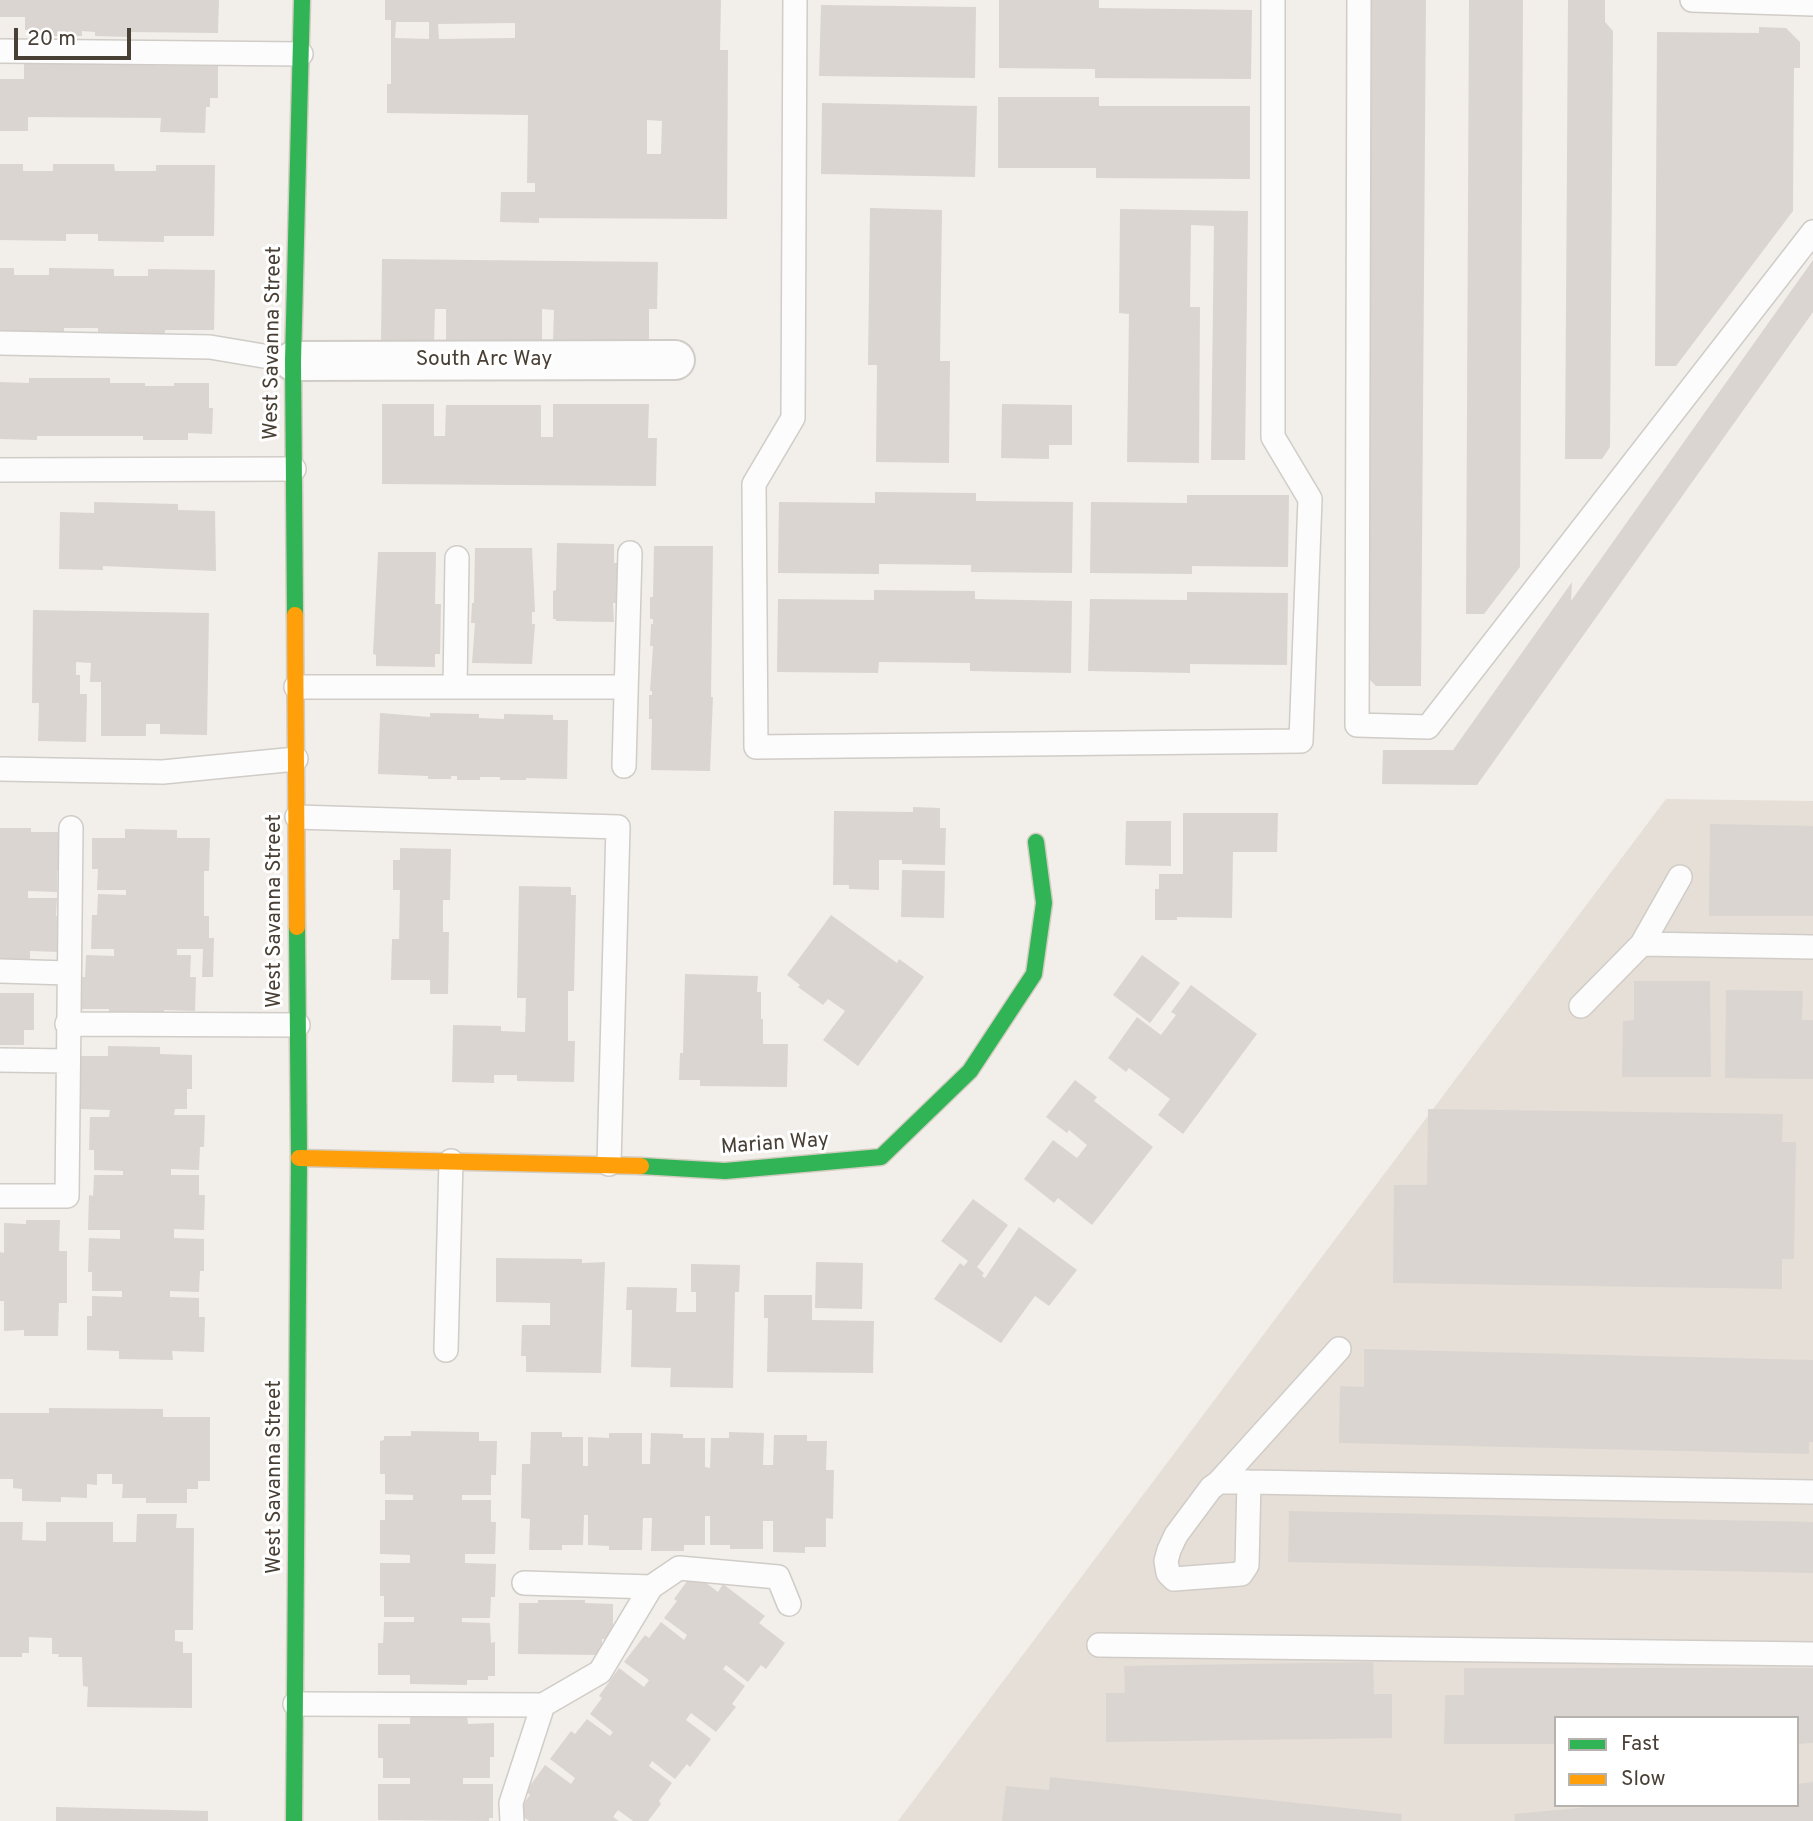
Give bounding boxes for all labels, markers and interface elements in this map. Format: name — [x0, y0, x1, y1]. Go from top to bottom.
scale bar — [18, 14, 135, 58]
text: 20 m — [27, 26, 76, 53]
street label: West Savanna Street — [260, 246, 288, 440]
street label: South Arc Way — [416, 348, 552, 374]
street label: West Savanna Street — [263, 814, 289, 1008]
street label: Marian Way — [720, 1129, 830, 1161]
street label: West Savanna Street — [263, 1380, 289, 1574]
legend — [1554, 1716, 1799, 1807]
text: Fast — [1621, 1731, 1660, 1758]
text: Slow — [1621, 1766, 1666, 1793]

